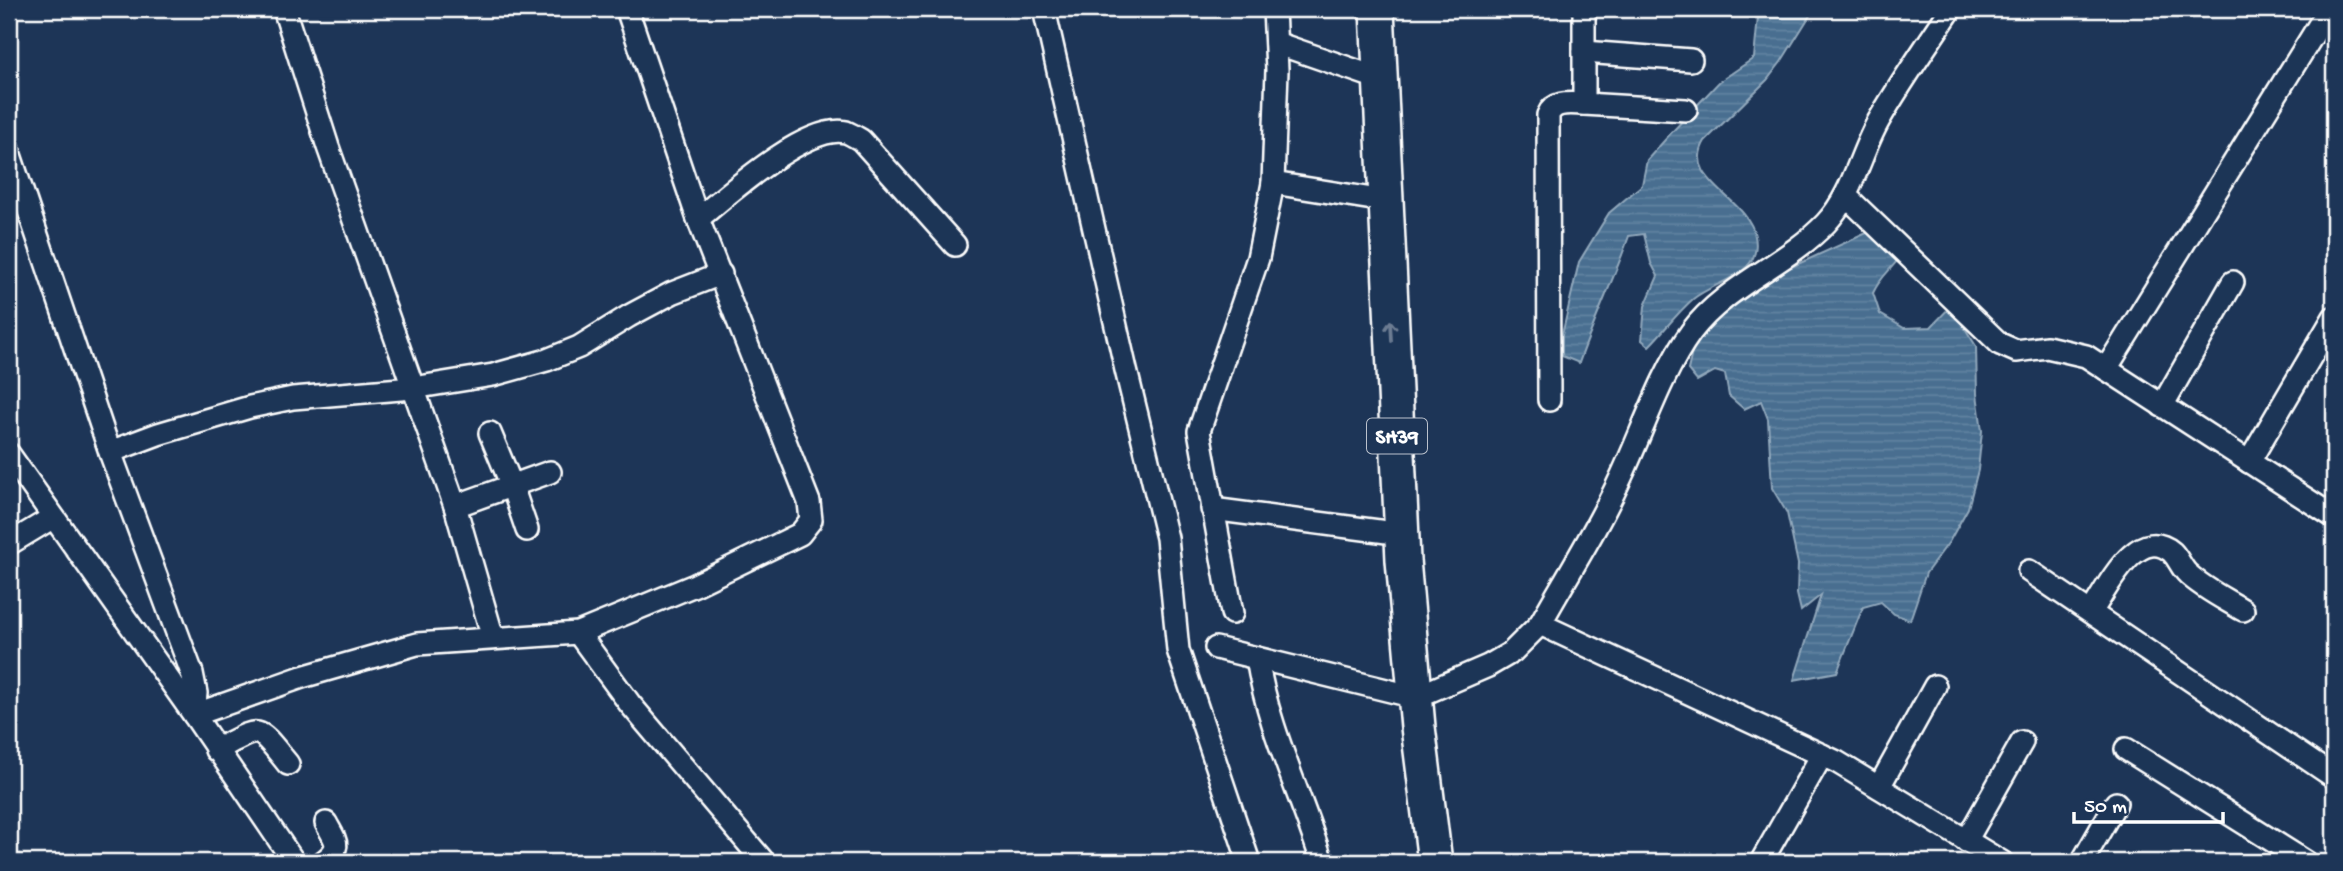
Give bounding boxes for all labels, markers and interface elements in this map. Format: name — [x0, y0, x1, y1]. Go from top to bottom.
one-way arrow — [1385, 319, 1398, 342]
road number: SH39 — [1367, 418, 1427, 453]
scale bar — [2074, 780, 2222, 824]
text: 50 m — [2084, 796, 2127, 821]

